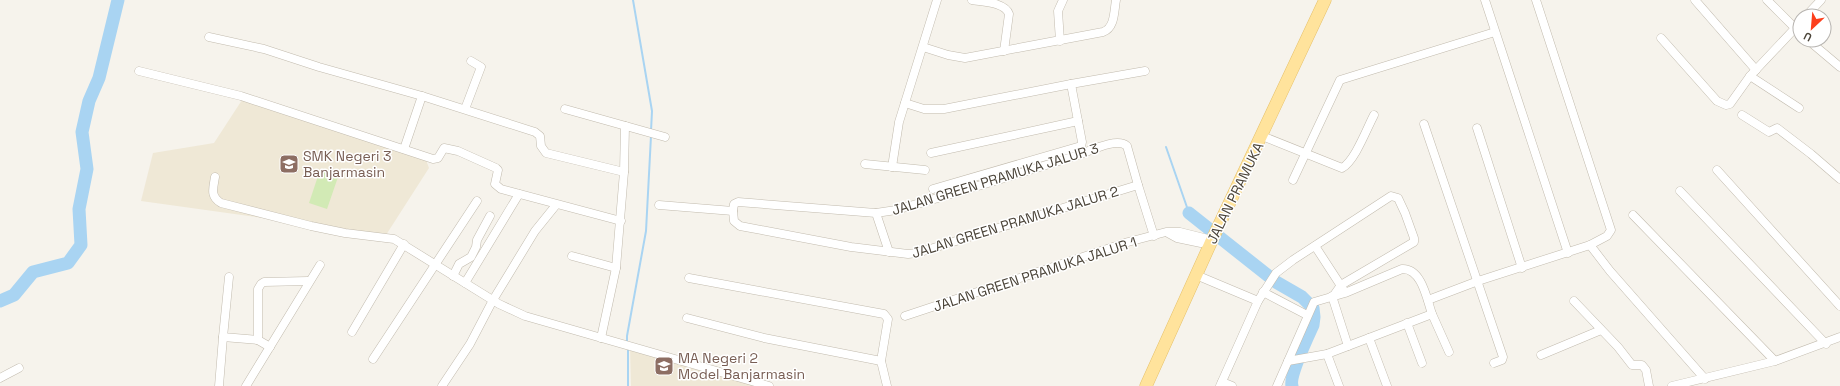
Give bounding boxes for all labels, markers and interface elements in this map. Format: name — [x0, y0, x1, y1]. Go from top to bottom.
north arrow — [1792, 8, 1832, 48]
text: U — [1801, 29, 1814, 45]
street label: JALAN GREEN PRAMUKA JALUR 3 — [889, 139, 1101, 219]
street label: JALAN PRAMUKA — [1203, 139, 1267, 247]
place label: SMK Negeri 3 Banjarmasin — [303, 147, 391, 181]
school or university icon: SMK Negeri 3 Banjarmasin — [278, 153, 300, 175]
street label: JALAN GREEN PRAMUKA JALUR 2 — [909, 182, 1121, 262]
street label: JALAN GREEN PRAMUKA JALUR 1 — [931, 233, 1139, 315]
place label: MA Negeri 2 Model Banjarmasin — [678, 349, 805, 383]
school or university icon: MA Negeri 2 Model Banjarmasin — [653, 355, 675, 377]

